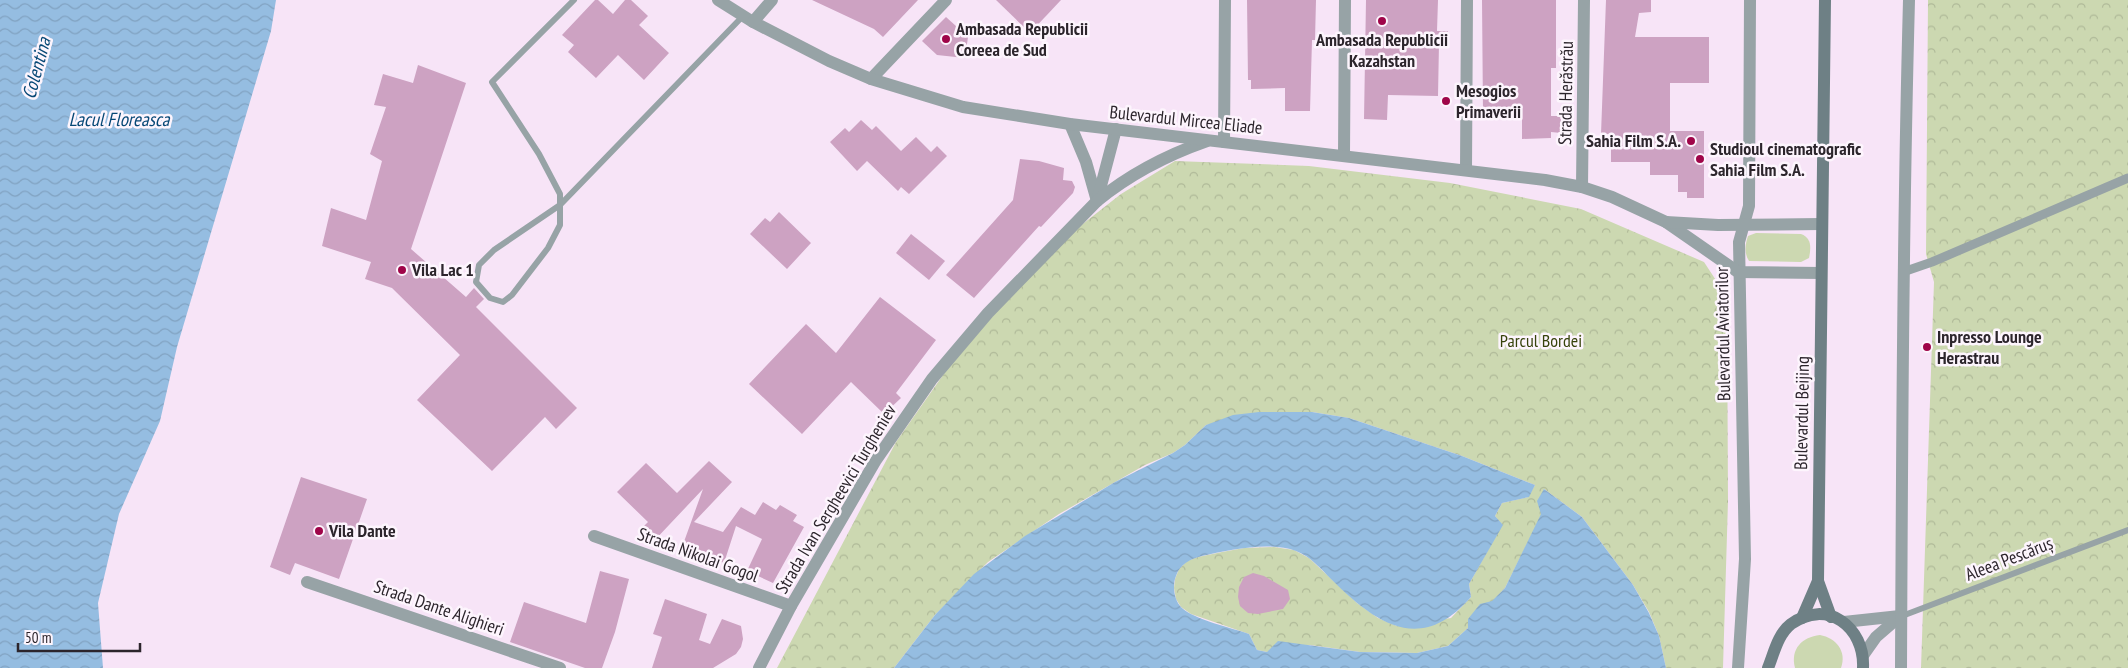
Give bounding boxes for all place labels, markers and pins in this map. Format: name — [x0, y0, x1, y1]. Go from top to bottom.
marker: Ambasada Republicii Kazahstan — [1376, 15, 1388, 27]
place label: Ambasada Republicii Coreea de Sud — [955, 17, 1088, 61]
place label: Ambasada Republicii Kazahstan — [1315, 28, 1448, 72]
marker: Ambasada Republicii Coreea de Sud — [940, 33, 952, 45]
place label: Mesogios Primaverii — [1456, 79, 1521, 123]
marker: Mesogios Primaverii — [1440, 95, 1452, 107]
place label: Sahia Film S.A. — [1586, 129, 1681, 152]
marker: Sahia Film S.A. — [1685, 135, 1697, 147]
place label: Studioul cinematografic Sahia Film S.A. — [1710, 137, 1862, 181]
marker: Studioul cinematografic Sahia Film S.A. — [1694, 153, 1706, 165]
place label: Vila Lac 1 — [411, 258, 474, 281]
marker: Vila Lac 1 — [396, 264, 408, 276]
place label: Inpresso Lounge Herastrau — [1937, 325, 2042, 369]
marker: Inpresso Lounge Herastrau — [1921, 341, 1933, 353]
place label: Vila Dante — [328, 519, 396, 542]
marker: Vila Dante — [313, 525, 325, 537]

